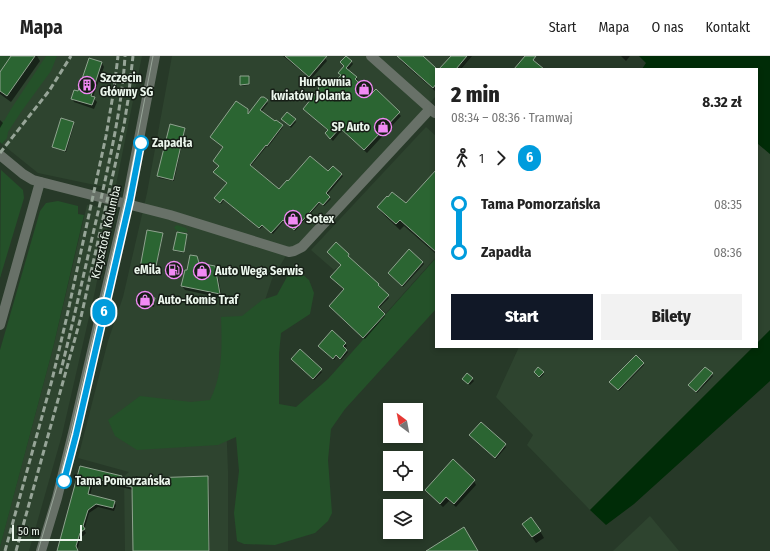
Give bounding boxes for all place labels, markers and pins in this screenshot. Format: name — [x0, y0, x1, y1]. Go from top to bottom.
place label: Szczecin Główny SG — [100, 71, 153, 99]
building icon: Szczecin Główny SG — [77, 75, 97, 95]
place label: Hurtownia kwiatów Jolanta — [271, 75, 351, 103]
shop icon: Hurtownia kwiatów Jolanta — [354, 79, 374, 99]
shop icon: SP Auto — [373, 117, 393, 137]
place label: SP Auto — [332, 120, 371, 134]
marker: Zapadła — [133, 135, 149, 151]
place label: Zapadła — [152, 136, 192, 150]
shop icon: Sotex — [283, 209, 303, 229]
place label: Sotex — [306, 212, 335, 226]
fuel station icon: eMila — [164, 260, 184, 280]
shop icon: Auto Wega Serwis — [192, 261, 212, 281]
place label: eMila — [134, 263, 161, 277]
place label: Auto Wega Serwis — [214, 264, 304, 278]
shop icon: Auto-Komis Traf — [135, 290, 155, 310]
place label: Auto-Komis Traf — [157, 293, 239, 307]
marker: Tama Pomorzańska — [56, 473, 72, 489]
place label: Tama Pomorzańska — [75, 474, 171, 488]

